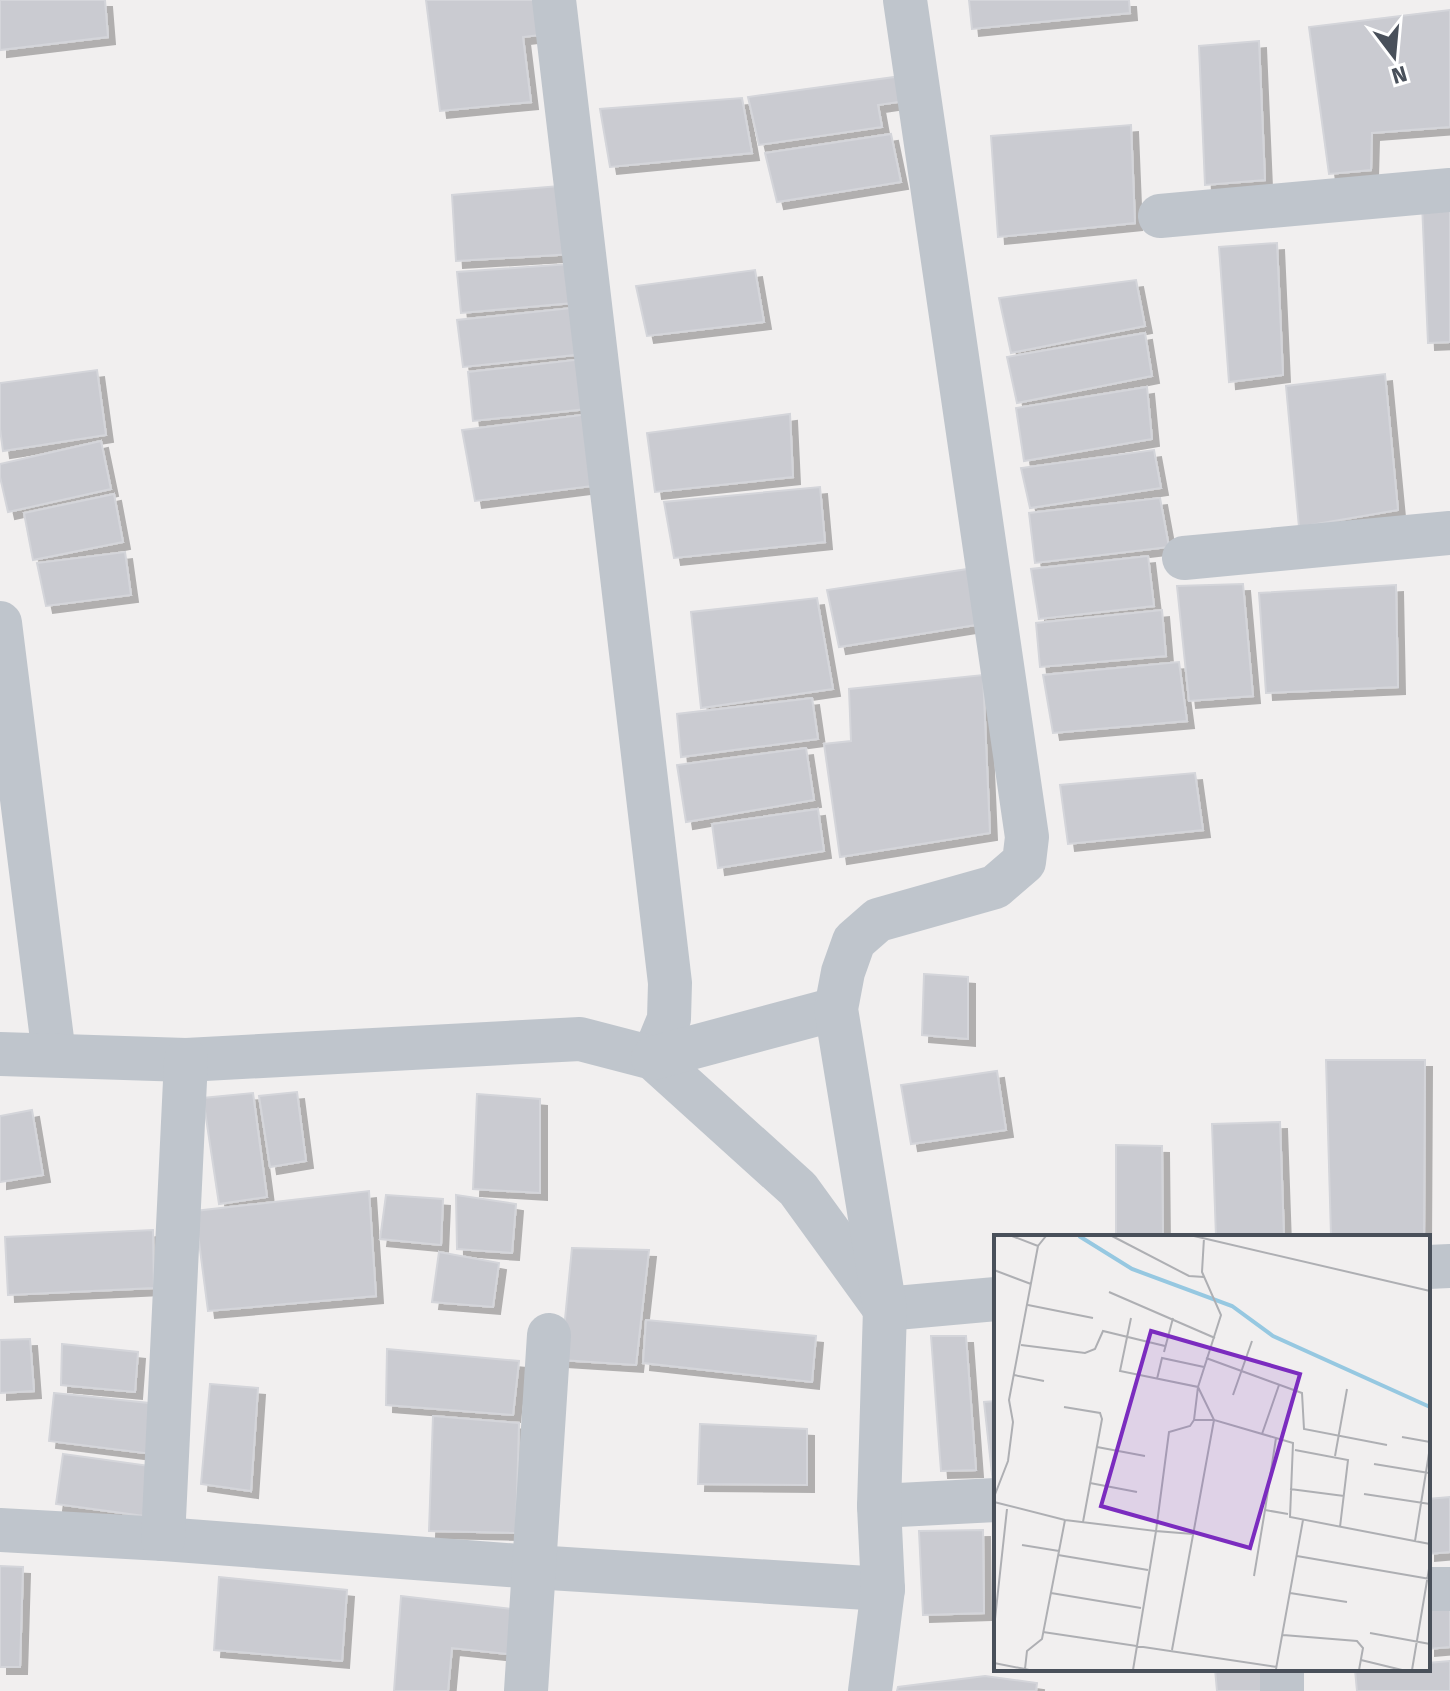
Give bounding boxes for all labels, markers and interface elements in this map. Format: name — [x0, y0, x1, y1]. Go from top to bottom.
north arrow — [1354, 16, 1434, 96]
text: N — [1389, 60, 1410, 90]
inset map — [994, 1235, 1430, 1671]

